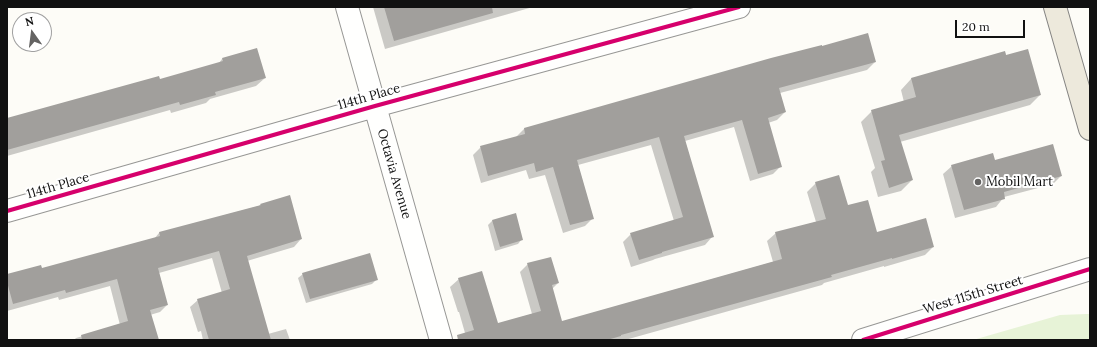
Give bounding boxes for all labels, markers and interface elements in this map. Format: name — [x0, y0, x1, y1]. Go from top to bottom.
north arrow — [12, 12, 52, 52]
scale bar — [957, 12, 1027, 38]
text: N — [24, 14, 35, 29]
text: 20 m — [962, 19, 990, 34]
street label: 114th Place — [336, 81, 402, 113]
street label: Octavia Avenue — [374, 127, 414, 221]
street label: 114th Place — [25, 170, 91, 202]
place label: Mobil Mart — [986, 174, 1053, 190]
marker: Mobil Mart — [973, 177, 983, 187]
street label: West 115th Street — [921, 272, 1025, 318]

